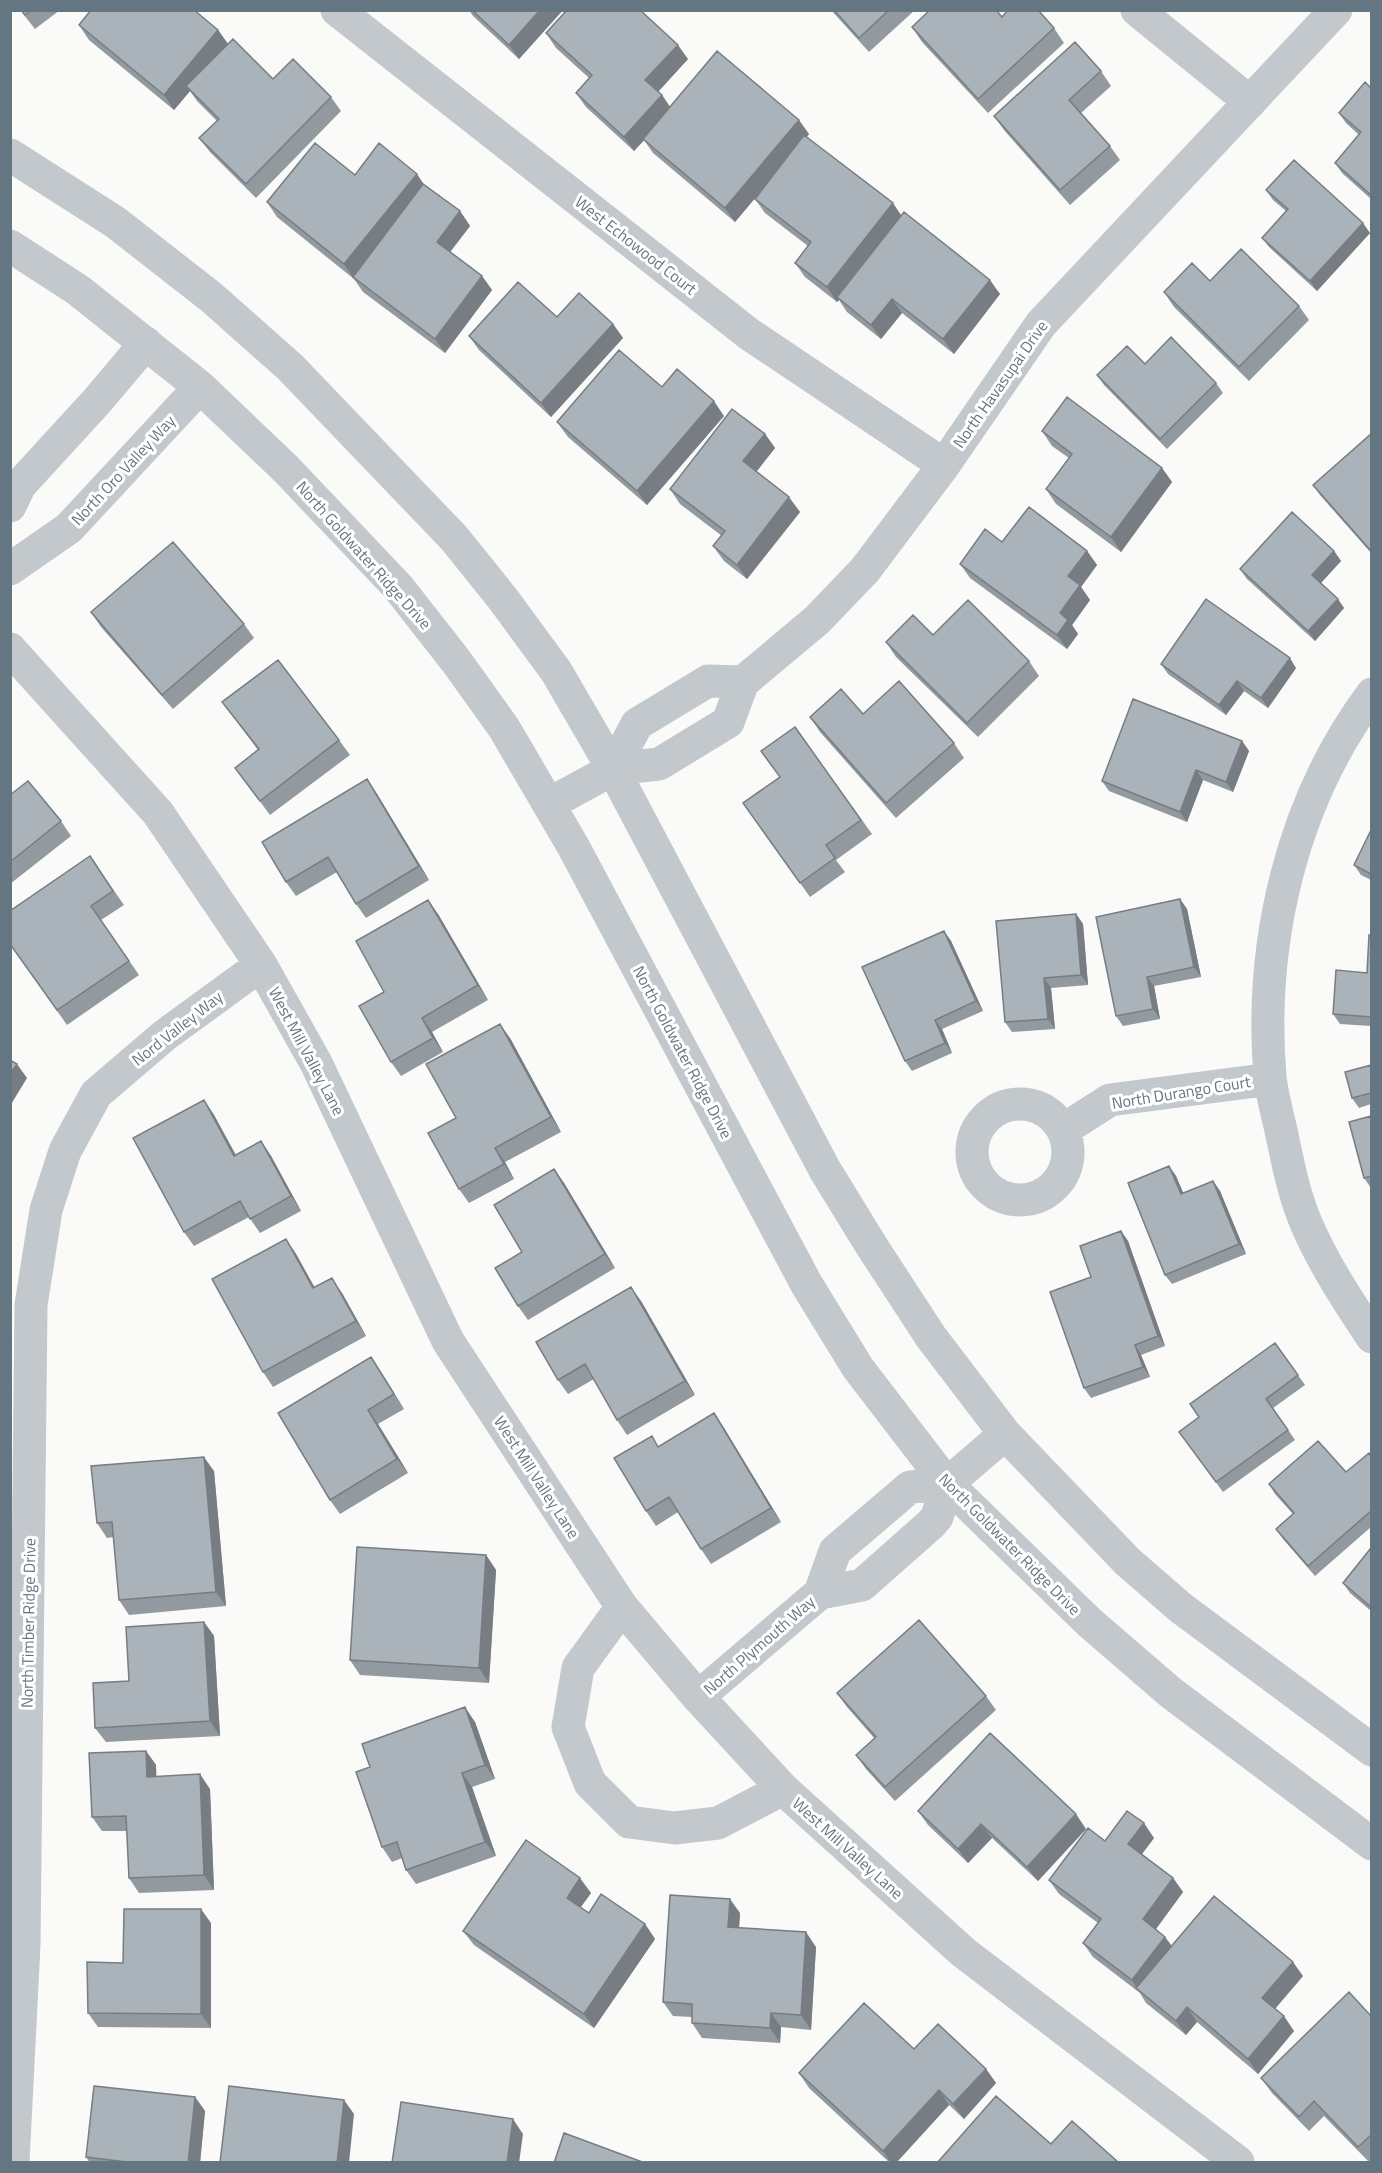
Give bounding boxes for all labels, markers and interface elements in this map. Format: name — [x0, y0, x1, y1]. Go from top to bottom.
street label: West Echowood Court — [570, 190, 702, 300]
street label: North Havasupai Drive — [947, 315, 1053, 453]
street label: North Oro Valley Way — [65, 409, 181, 531]
street label: North Goldwater Ridge Drive — [291, 475, 437, 635]
street label: North Goldwater Ridge Drive — [627, 961, 739, 1143]
street label: West Mill Valley Lane — [263, 983, 351, 1119]
street label: Nord Valley Way — [126, 985, 228, 1071]
street label: North Durango Court — [1110, 1069, 1253, 1115]
street label: West Mill Valley Lane — [488, 1411, 586, 1543]
street label: North Goldwater Ridge Drive — [933, 1467, 1087, 1621]
street label: North Timber Ridge Drive — [15, 1538, 41, 1708]
street label: North Plymouth Way — [698, 1590, 820, 1700]
street label: West Mill Valley Lane — [787, 1792, 909, 1904]

